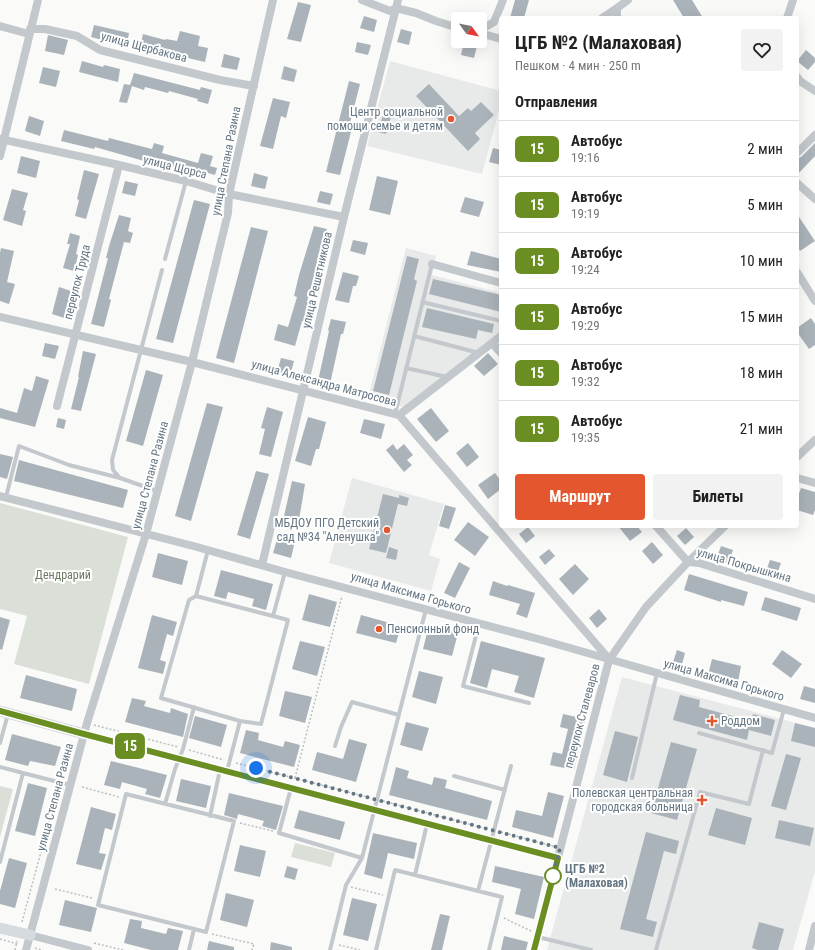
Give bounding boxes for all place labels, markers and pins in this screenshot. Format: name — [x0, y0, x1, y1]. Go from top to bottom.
place label: Центр социальной помощи семье и детям — [327, 105, 443, 133]
marker: Центр социальной помощи семье и детям — [446, 114, 456, 124]
place label: МБДОУ ПГО Детский сад №34 "Аленушка" — [274, 516, 379, 544]
marker: МБДОУ ПГО Детский сад №34 "Аленушка" — [382, 525, 392, 535]
place label: Пенсионный фонд — [387, 622, 480, 636]
marker: Пенсионный фонд — [374, 624, 384, 634]
place label: Роддом — [721, 714, 760, 728]
marker: Роддом — [706, 715, 718, 727]
place label: Полевская центральная городская больница — [572, 786, 693, 814]
marker: Полевская центральная городская больница — [696, 794, 708, 806]
place label: ЦГБ №2 (Малаховая) — [565, 862, 628, 890]
marker: ЦГБ №2 (Малаховая) — [544, 867, 562, 885]

